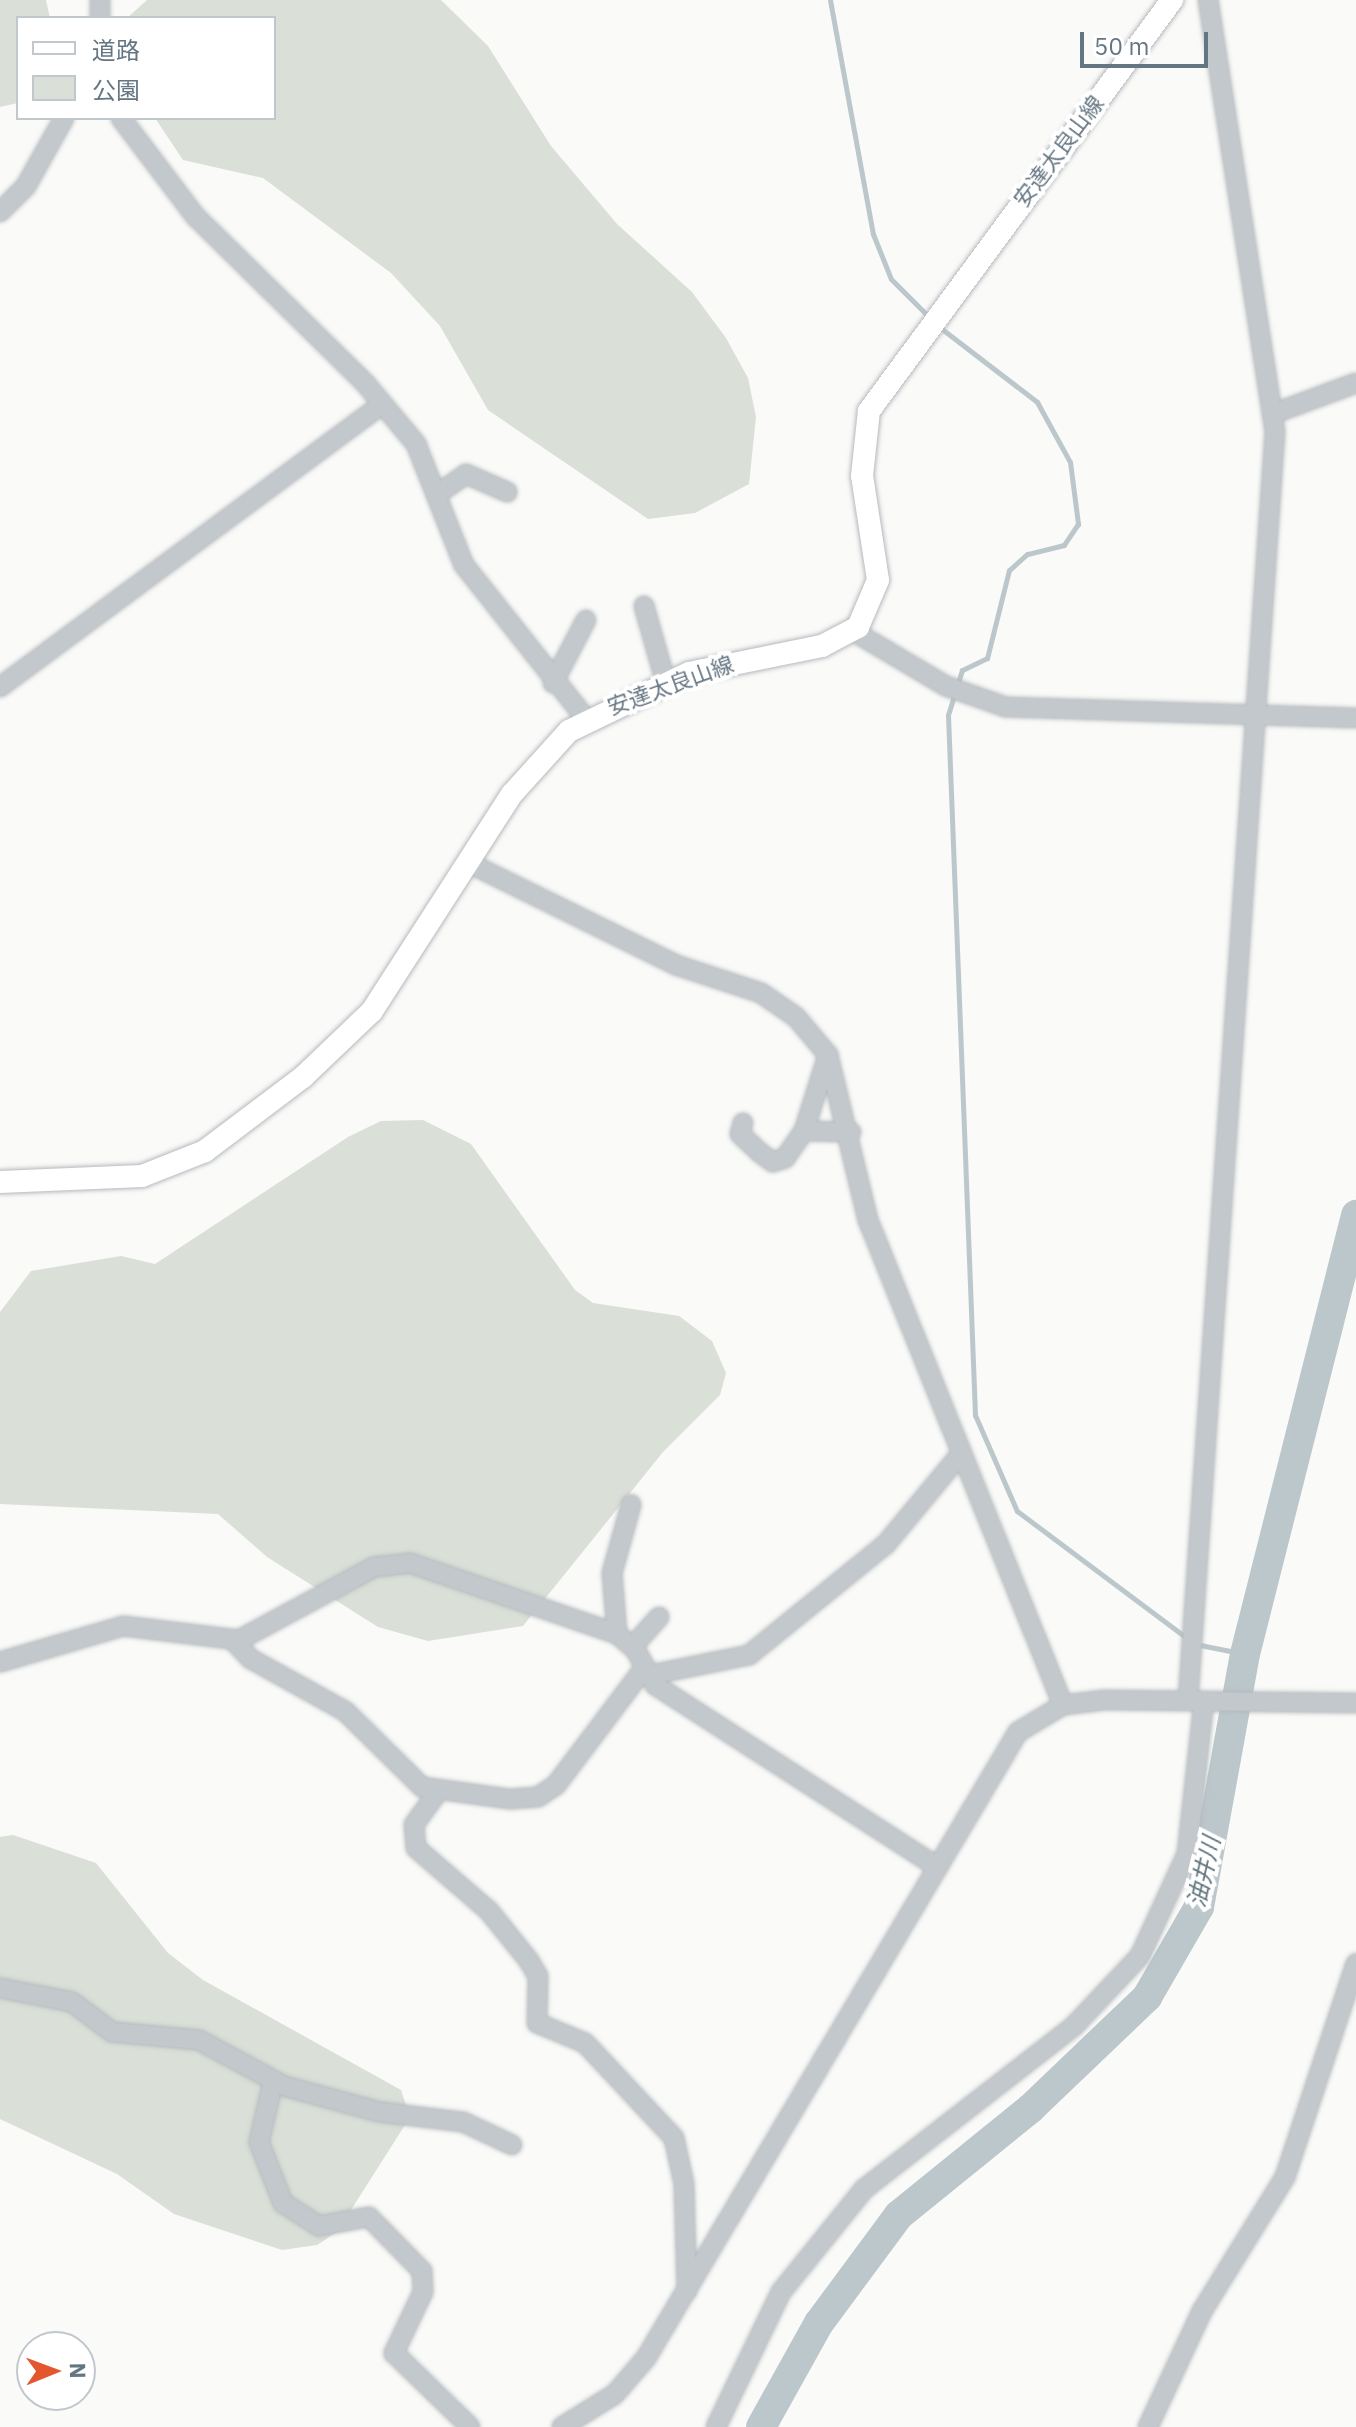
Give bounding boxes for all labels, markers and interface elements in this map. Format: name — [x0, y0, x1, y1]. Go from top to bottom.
legend — [16, 16, 276, 120]
scale bar — [1084, 16, 1212, 66]
text: 50 m — [1094, 30, 1149, 62]
text: 道路 — [92, 34, 140, 66]
text: 公園 — [92, 74, 140, 106]
street label: 安達太良山線 — [1008, 90, 1108, 212]
street label: 安達太良山線 — [603, 650, 737, 720]
water label: 油井川 — [1182, 1834, 1226, 1910]
north arrow — [16, 2331, 96, 2411]
text: N — [64, 2362, 93, 2379]

